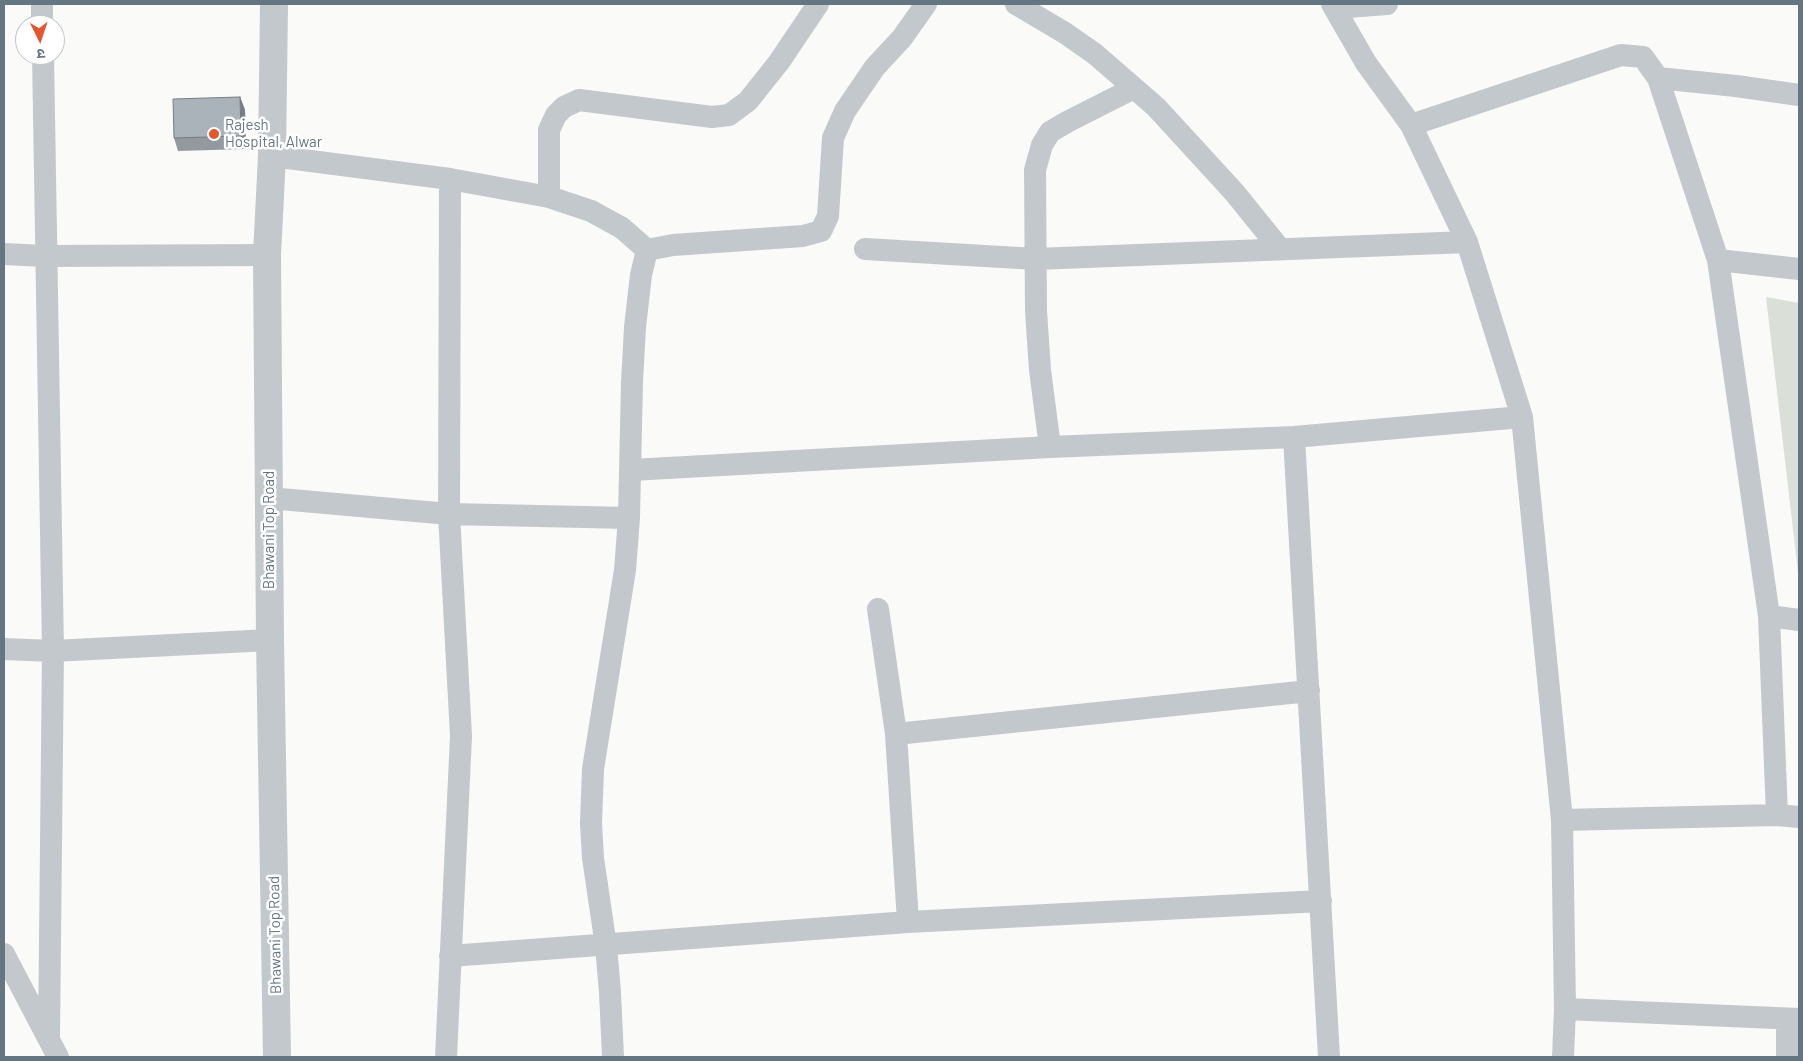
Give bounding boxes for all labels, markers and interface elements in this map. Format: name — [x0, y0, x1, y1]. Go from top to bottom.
north arrow — [15, 15, 65, 65]
text: उ — [36, 46, 46, 63]
place label: Rajesh Hospital, Alwar — [225, 116, 322, 151]
marker: Rajesh Hospital, Alwar — [207, 127, 221, 141]
street label: Bhawani Top Road — [260, 471, 278, 589]
street label: Bhawani Top Road — [265, 876, 285, 994]

